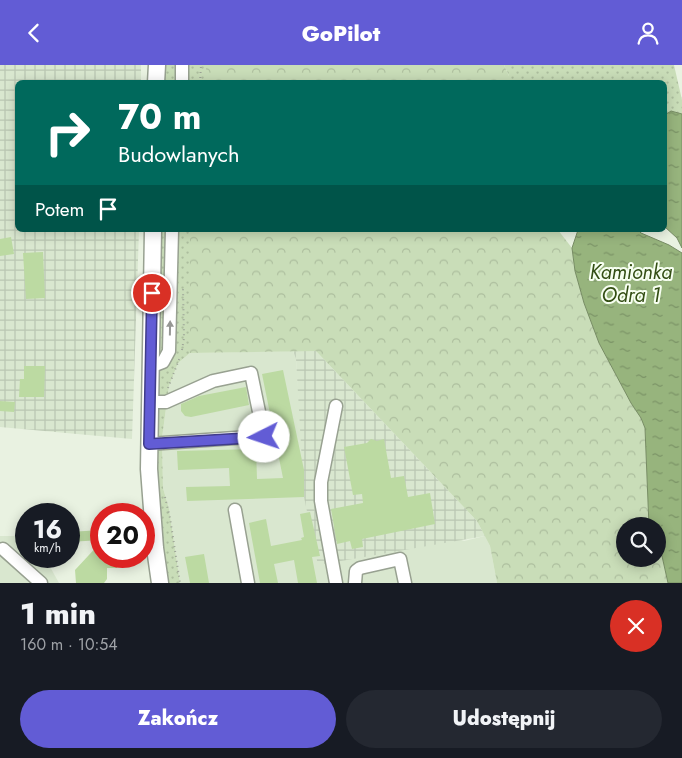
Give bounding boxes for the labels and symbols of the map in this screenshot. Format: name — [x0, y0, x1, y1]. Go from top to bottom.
water label: Kamionka Odra 1 — [590, 258, 672, 310]
pin — [131, 272, 173, 314]
one-way arrow — [166, 320, 174, 336]
position arrow — [237, 410, 289, 462]
speed limit sign: 20 — [90, 503, 155, 568]

